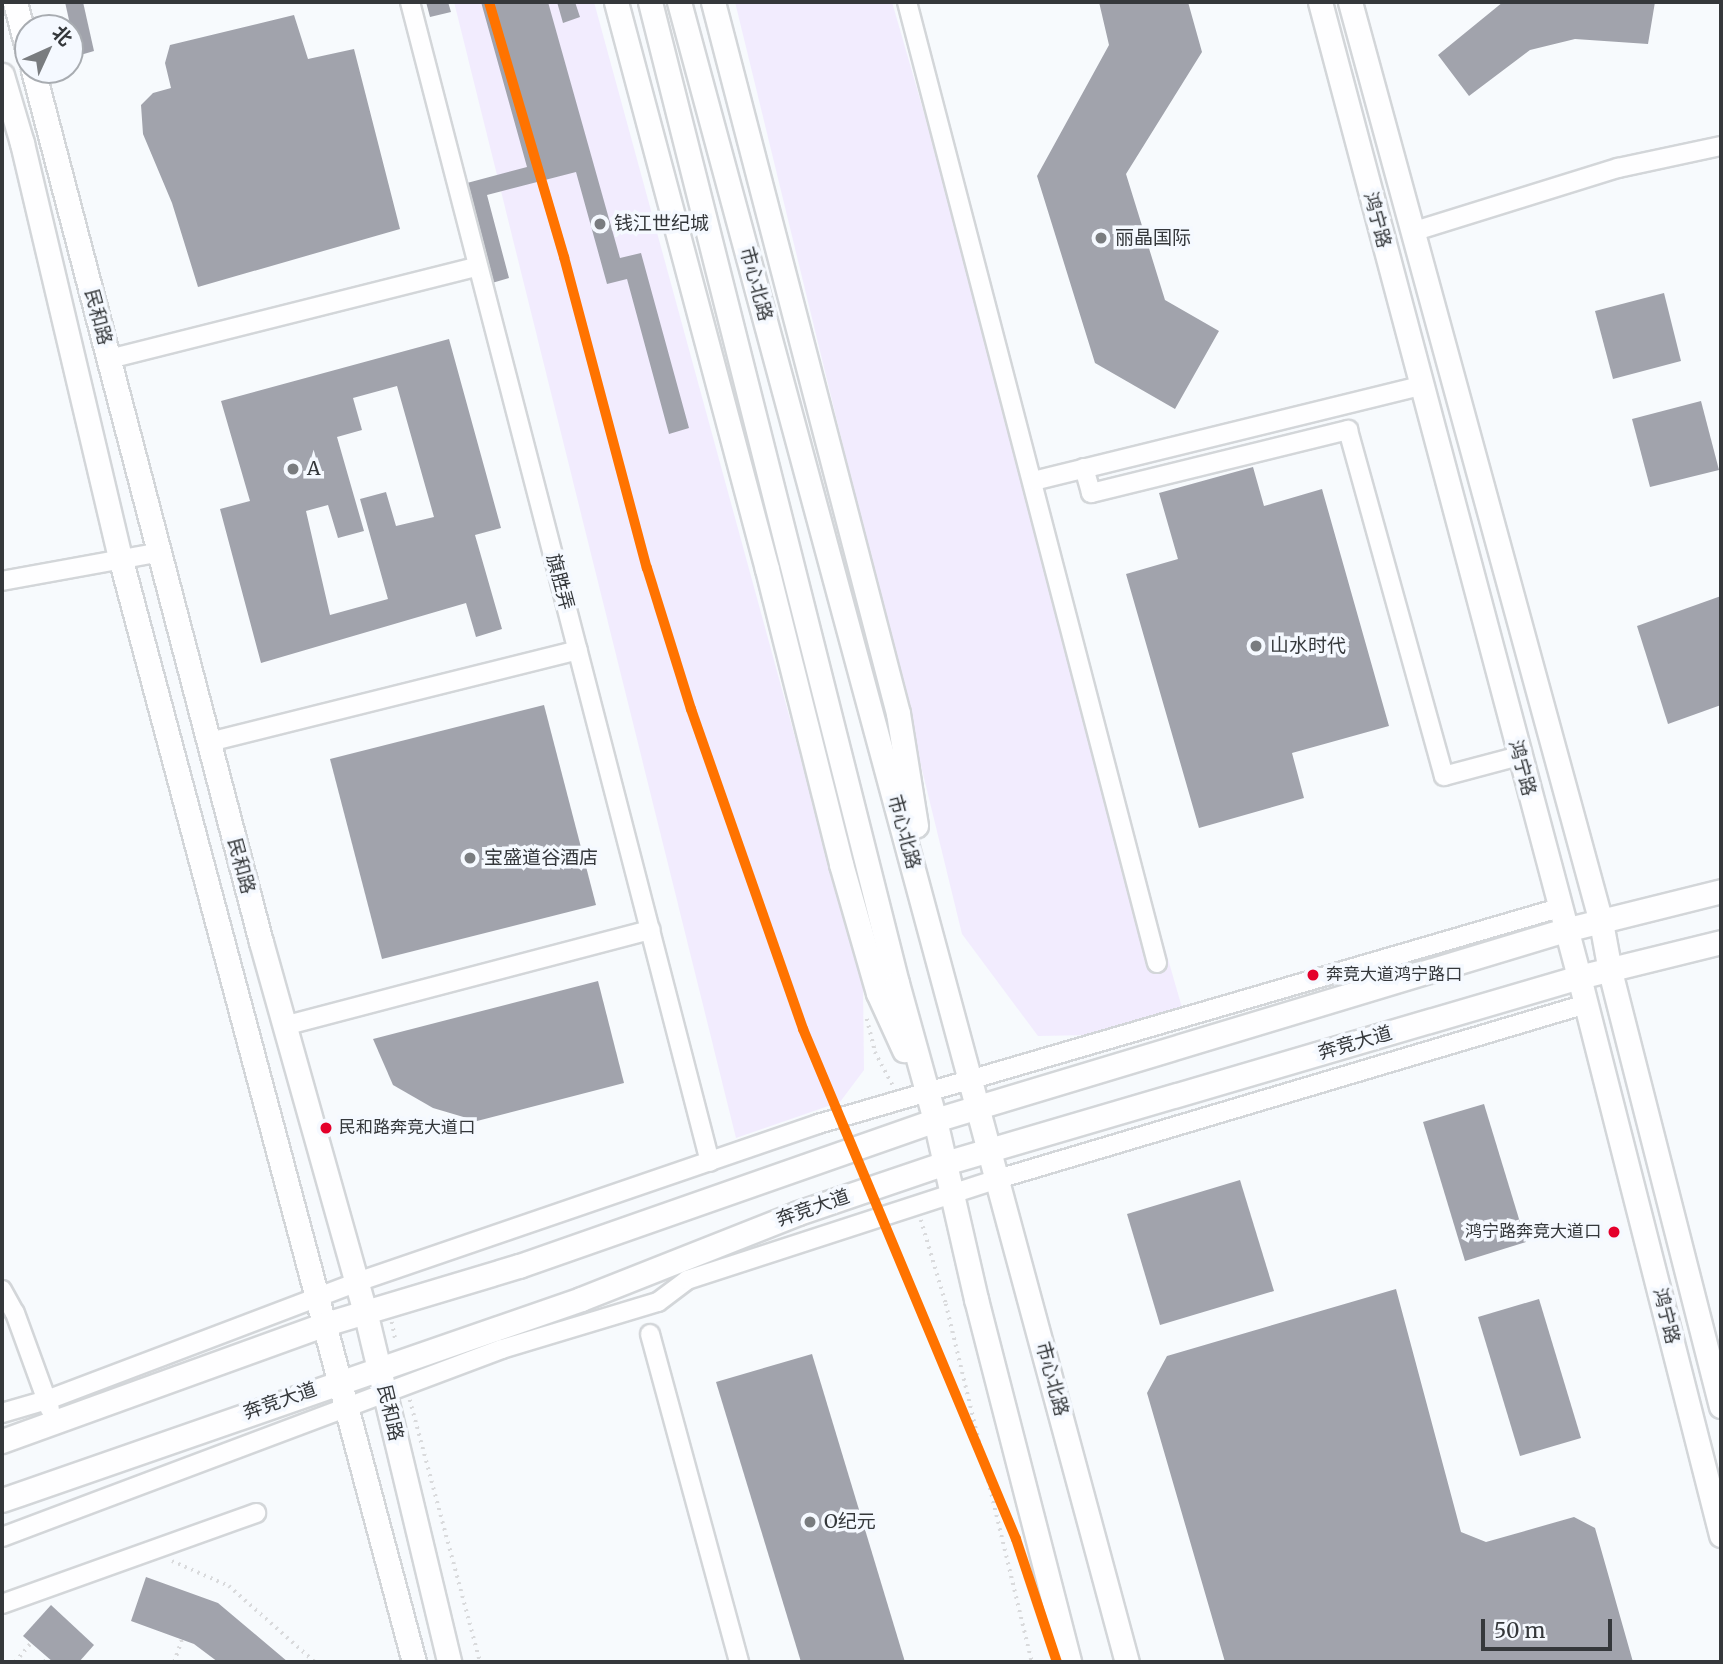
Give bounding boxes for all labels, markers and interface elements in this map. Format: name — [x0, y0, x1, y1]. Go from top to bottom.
north arrow — [14, 14, 84, 84]
text: 北 — [47, 20, 78, 51]
street label: 鸿宁路 — [1359, 190, 1395, 250]
place label: 钱江世纪城 — [614, 213, 709, 235]
marker: 钱江世纪城 — [592, 216, 608, 232]
place label: 丽晶国际 — [1115, 227, 1191, 249]
marker: 丽晶国际 — [1093, 230, 1109, 246]
street label: 市心北路 — [735, 244, 777, 324]
street label: 民和路 — [80, 287, 116, 347]
place label: A — [307, 458, 320, 480]
marker: A — [285, 461, 301, 477]
street label: 旗胜弄 — [542, 552, 578, 612]
place label: 山水时代 — [1270, 635, 1346, 657]
marker: 山水时代 — [1248, 638, 1264, 654]
street label: 鸿宁路 — [1504, 738, 1540, 798]
street label: 市心北路 — [883, 792, 925, 872]
street label: 民和路 — [223, 836, 259, 896]
place label: 宝盛道谷酒店 — [484, 847, 598, 869]
marker: 宝盛道谷酒店 — [462, 850, 478, 866]
place label: 奔竞大道鸿宁路口 — [1326, 965, 1462, 985]
marker: 奔竞大道鸿宁路口 — [1306, 968, 1320, 982]
street label: 奔竞大道 — [1315, 1022, 1395, 1064]
place label: 民和路奔竞大道口 — [339, 1118, 475, 1138]
marker: 民和路奔竞大道口 — [319, 1121, 333, 1135]
street label: 奔竞大道 — [773, 1185, 853, 1231]
place label: 鸿宁路奔竞大道口 — [1465, 1222, 1601, 1242]
marker: 鸿宁路奔竞大道口 — [1607, 1225, 1621, 1239]
street label: 鸿宁路 — [1648, 1286, 1684, 1346]
street label: 市心北路 — [1031, 1339, 1073, 1419]
street label: 奔竞大道 — [240, 1378, 320, 1424]
street label: 民和路 — [372, 1383, 408, 1443]
place label: O纪元 — [824, 1511, 876, 1533]
marker: O纪元 — [802, 1514, 818, 1530]
scale bar — [1485, 1604, 1616, 1648]
text: 50 m — [1494, 1617, 1545, 1644]

